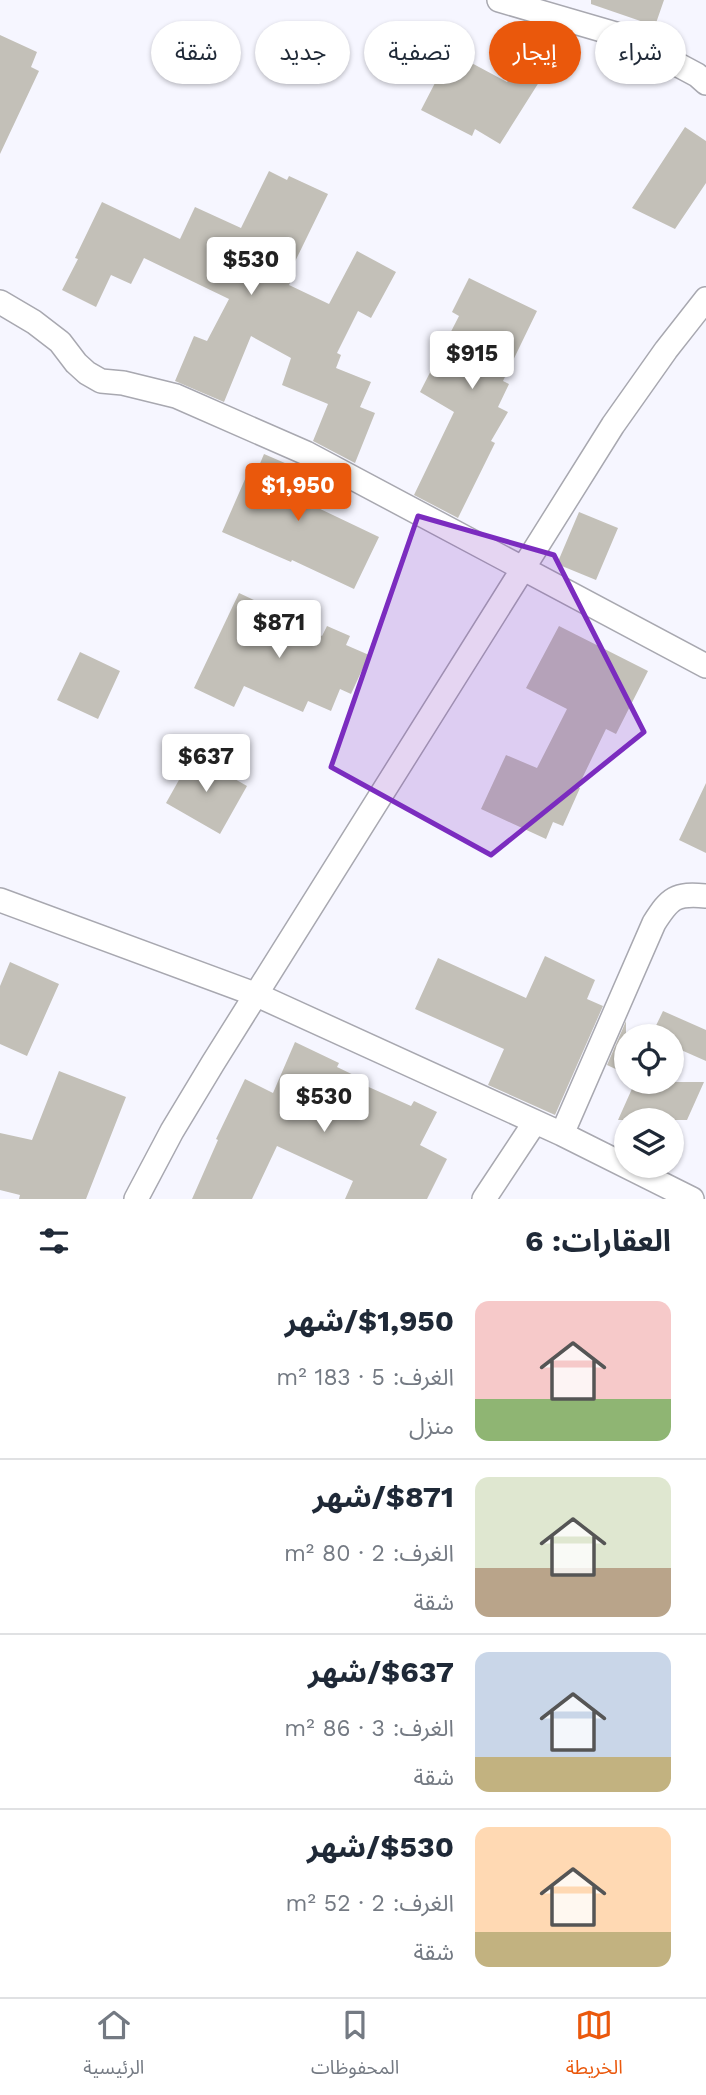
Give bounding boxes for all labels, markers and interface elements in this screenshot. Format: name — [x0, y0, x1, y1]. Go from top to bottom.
chip: شقة — [151, 21, 241, 84]
chip: جديد — [255, 21, 350, 84]
chip: تصفية — [364, 21, 475, 84]
chip: إيجار — [489, 21, 581, 84]
chip: شراء — [595, 21, 686, 84]
pin: $530 — [210, 238, 292, 297]
text: $530 — [223, 246, 279, 273]
pin: $915 — [431, 332, 513, 391]
text: $915 — [446, 340, 498, 367]
pin: $1,950 — [241, 463, 355, 523]
text: $1,950 — [261, 472, 335, 499]
pin: $871 — [238, 600, 320, 660]
text: $871 — [253, 609, 305, 636]
pin: $637 — [165, 734, 247, 794]
text: $637 — [178, 743, 234, 770]
map controls — [614, 1024, 684, 1178]
button: locate — [614, 1024, 684, 1094]
pin: $530 — [283, 1074, 365, 1134]
text: $530 — [296, 1083, 352, 1110]
button: layers — [614, 1108, 684, 1178]
icon: filters — [35, 1222, 73, 1260]
text: العقارات: 6 — [525, 1223, 671, 1258]
text: $1,950/شهر — [285, 1303, 454, 1338]
icon: home — [531, 1329, 615, 1413]
text: الغرف: 5 · 183 m² — [276, 1364, 454, 1391]
text: منزل — [409, 1413, 454, 1440]
text: $871/شهر — [313, 1479, 454, 1514]
icon: home — [531, 1505, 615, 1589]
text: الغرف: 2 · 80 m² — [284, 1540, 454, 1567]
text: شقة — [413, 1589, 454, 1616]
text: $637/شهر — [308, 1654, 454, 1689]
icon: home — [531, 1680, 615, 1764]
text: الغرف: 3 · 86 m² — [284, 1715, 454, 1742]
text: شقة — [413, 1764, 454, 1791]
text: $530/شهر — [307, 1829, 454, 1864]
icon: home — [531, 1855, 615, 1939]
text: الغرف: 2 · 52 m² — [286, 1890, 454, 1917]
text: شقة — [413, 1939, 454, 1966]
tab: الرئيسية — [83, 2006, 144, 2088]
tab: المحفوظات — [311, 2006, 399, 2088]
tab: الخريطة — [566, 2006, 623, 2088]

